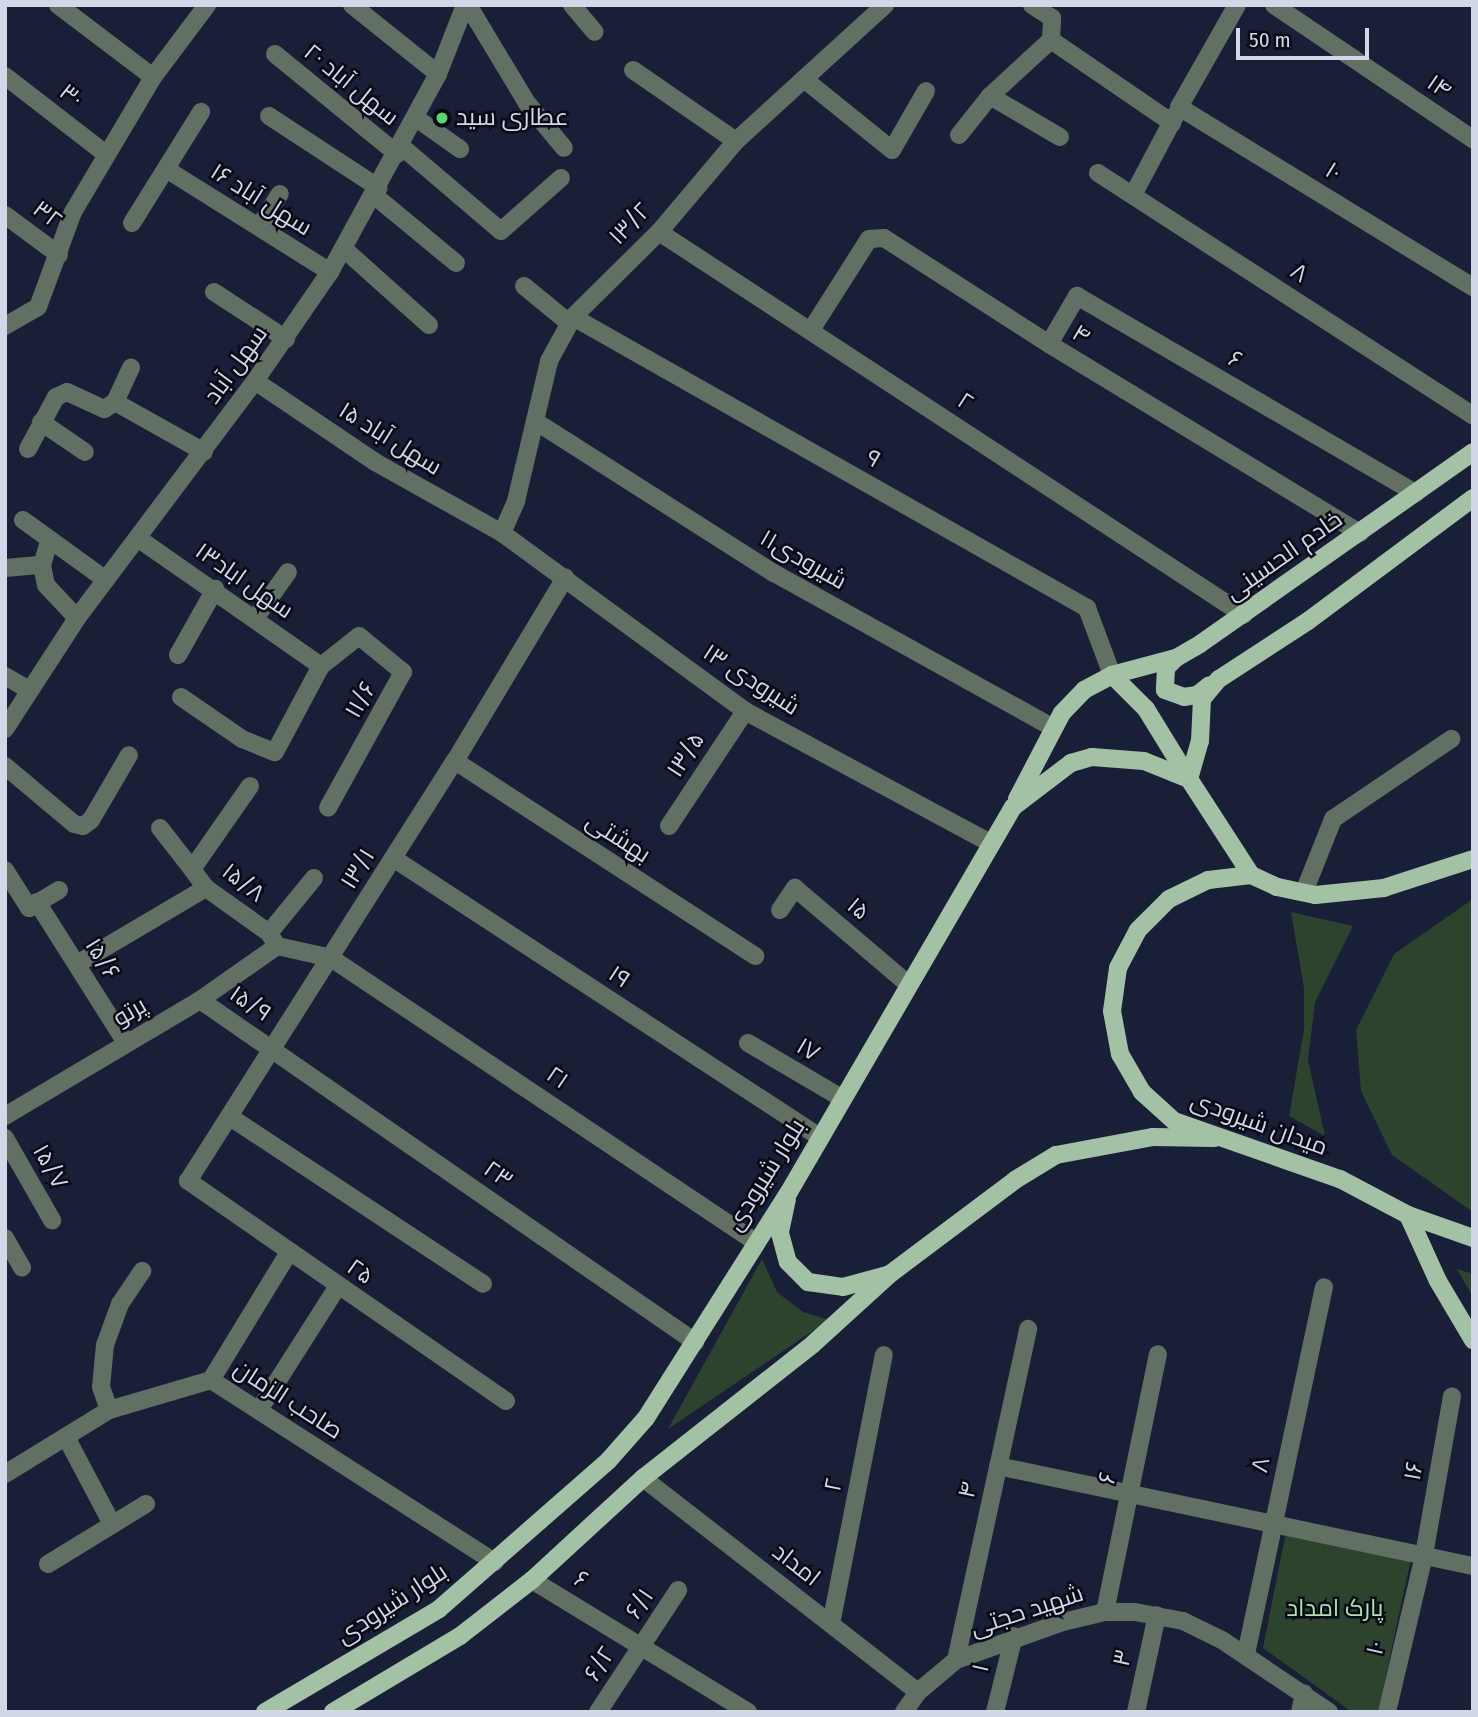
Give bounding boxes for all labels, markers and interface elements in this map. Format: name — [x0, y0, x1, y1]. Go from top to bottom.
scale bar — [1240, 14, 1373, 58]
text: 50 m — [1249, 27, 1291, 53]
street label: سهل آباد ۲۰ — [298, 38, 404, 132]
street label: ۱۴ — [1421, 69, 1457, 105]
street label: ۳۰ — [53, 78, 89, 114]
place label: عطاری سید — [456, 104, 568, 132]
marker: عطاری سید — [434, 110, 450, 126]
street label: ۱۰ — [1320, 156, 1346, 188]
street label: سهل آباد ۱۶ — [205, 158, 317, 242]
street label: ۳۲ — [27, 195, 67, 235]
street label: ۱۳/۲ — [603, 197, 657, 251]
street label: ۸ — [1285, 257, 1313, 289]
street label: ۴ — [1067, 319, 1095, 351]
street label: سهل آباد — [198, 320, 274, 410]
street label: ۶ — [1223, 345, 1247, 375]
street label: ۲ — [952, 386, 978, 418]
street label: سهل آباد ۱۵ — [333, 396, 447, 482]
street label: ۹ — [860, 443, 886, 475]
street label: خادم الحسینی — [1220, 505, 1348, 607]
street label: ۱۱شیرودی — [755, 524, 851, 596]
street label: سهل اباد۱۳ — [189, 537, 299, 625]
street label: شیرودی ۱۳ — [697, 638, 805, 722]
street label: ۱۱/۶ — [339, 677, 383, 723]
street label: ۱۳/۵ — [661, 727, 711, 783]
street label: بهشتی — [580, 807, 656, 869]
street label: ۱۳/۱ — [335, 843, 381, 895]
street label: ۱۵/۸ — [216, 857, 270, 909]
street label: ۱۵ — [841, 891, 875, 927]
street label: ۱۵/۶ — [78, 933, 126, 985]
street label: ۱۹ — [603, 960, 635, 994]
street label: ۱۵/۹ — [224, 980, 276, 1028]
street label: پرتو — [108, 991, 152, 1033]
street label: ۱۷ — [791, 1032, 825, 1068]
street label: ۲۱ — [541, 1060, 573, 1096]
street label: میدان شیرودی — [1187, 1086, 1331, 1162]
street label: بلوار شیرودی — [720, 1114, 812, 1236]
street label: ۱۵/۷ — [26, 1140, 74, 1194]
street label: ۲۳ — [478, 1155, 518, 1195]
street label: ۲۵ — [341, 1253, 379, 1291]
street label: صاحب الزمان — [228, 1354, 348, 1446]
street label: ۸ — [1245, 1455, 1277, 1475]
street label: ۱۶ — [1398, 1459, 1430, 1483]
street label: ۶ — [1093, 1469, 1123, 1487]
street label: ۲ — [819, 1476, 849, 1494]
street label: ۴ — [952, 1479, 984, 1501]
street label: امداد — [766, 1537, 826, 1593]
street label: بلوار شیرودی — [331, 1558, 453, 1650]
street label: ۶ — [569, 1565, 593, 1595]
street label: شهید حجتی — [967, 1579, 1087, 1643]
street label: ۶/۱ — [620, 1583, 660, 1625]
park label: پارک امداد — [1286, 1595, 1384, 1623]
street label: ۱۰ — [1360, 1638, 1392, 1658]
street label: ۶/۲ — [578, 1641, 622, 1687]
street label: ۳ — [1107, 1647, 1139, 1669]
street label: ۱ — [966, 1661, 996, 1675]

